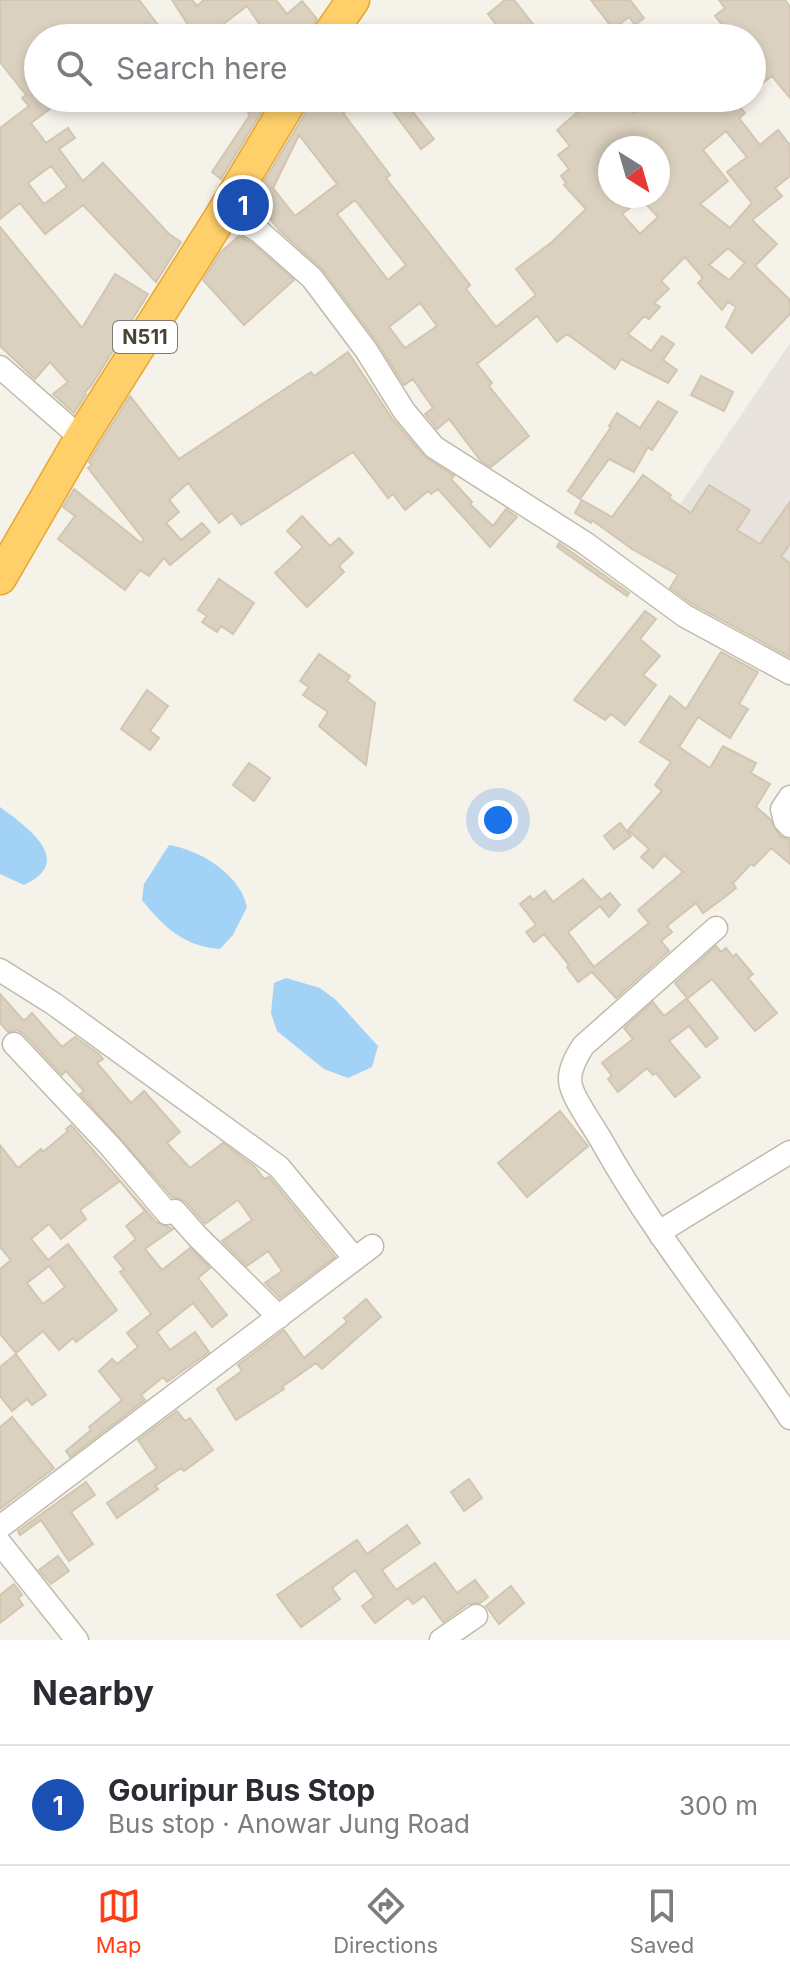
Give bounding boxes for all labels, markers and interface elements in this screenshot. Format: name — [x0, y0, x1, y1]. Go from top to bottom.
search box — [24, 24, 766, 112]
icon: search — [52, 46, 96, 90]
text: Search here — [116, 50, 288, 86]
north arrow — [598, 136, 670, 208]
pin: 1 — [217, 175, 269, 235]
road number: N511 — [113, 321, 177, 353]
your location — [478, 800, 518, 840]
text: Nearby — [32, 1672, 154, 1713]
text: Gouripur Bus Stop — [108, 1772, 375, 1808]
text: 1 — [52, 1790, 64, 1821]
text: 300 m — [679, 1790, 758, 1821]
text: Bus stop · Anowar Jung Road — [108, 1808, 470, 1839]
tab: Map — [96, 1884, 142, 1958]
tab: Directions — [333, 1884, 438, 1958]
tab: Saved — [630, 1884, 694, 1958]

